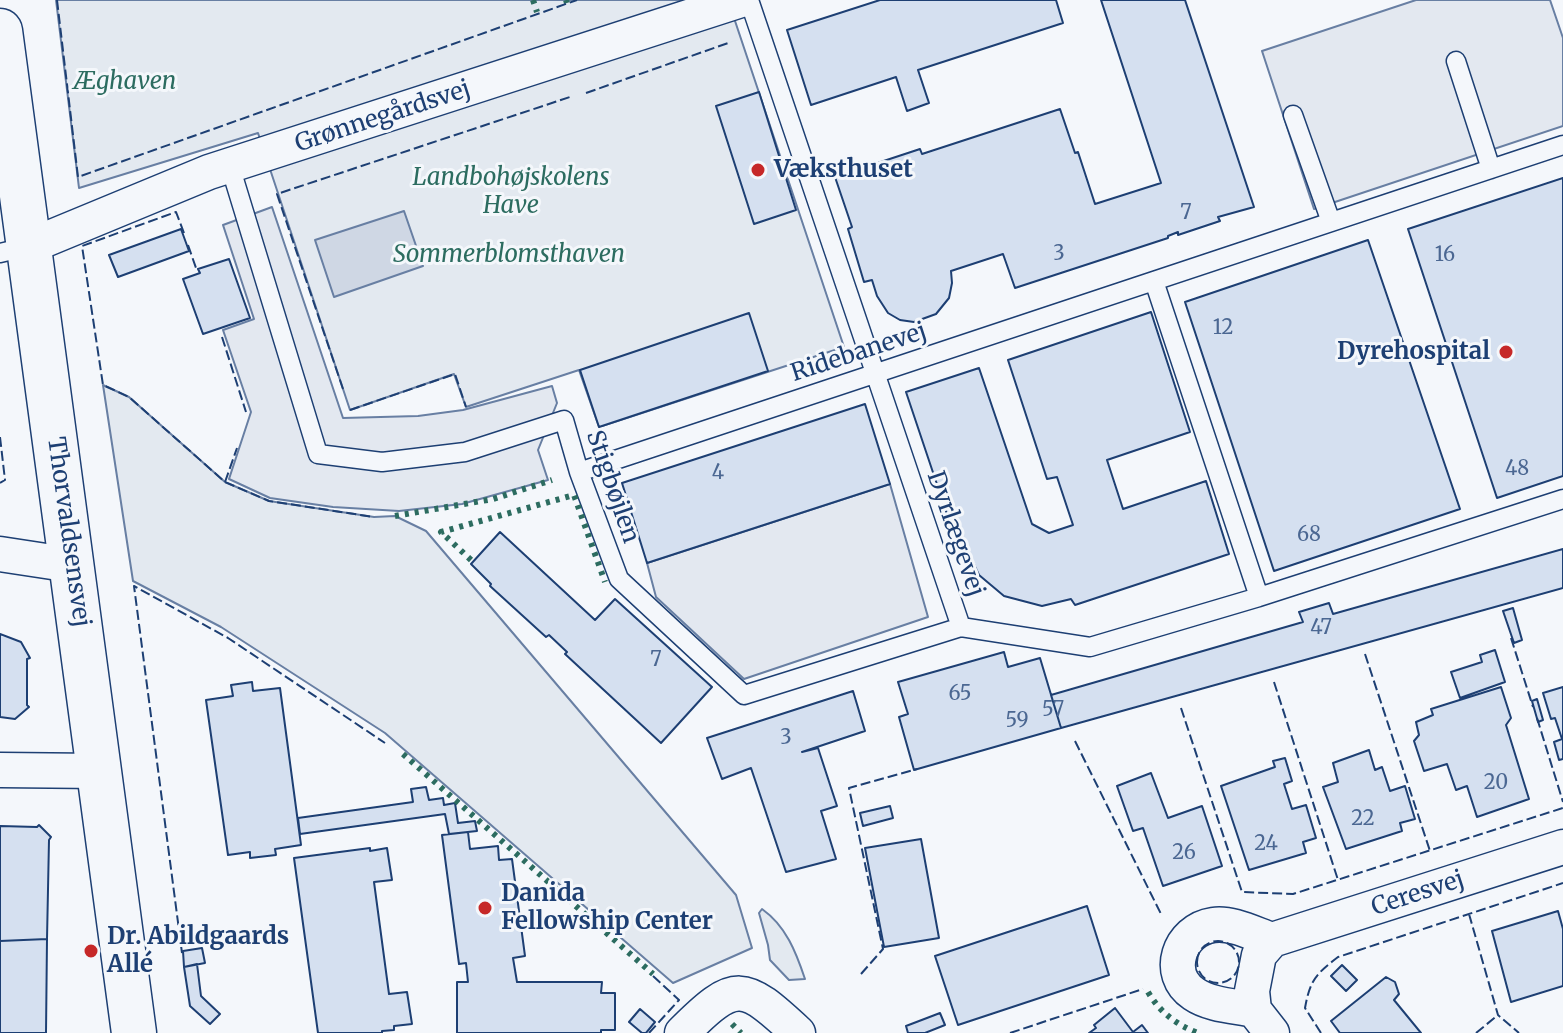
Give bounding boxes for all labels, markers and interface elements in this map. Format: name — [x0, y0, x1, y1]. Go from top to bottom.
park label: Æghaven — [74, 68, 176, 96]
street label: Grønnegårdsvej — [292, 75, 474, 159]
place label: Væksthuset — [774, 156, 913, 184]
marker: Væksthuset — [749, 161, 767, 179]
park label: Landbohøjskolens Have — [412, 164, 610, 220]
house number: 7 — [1180, 201, 1192, 225]
park label: Sommerblomsthaven — [393, 241, 625, 269]
house number: 3 — [1053, 242, 1065, 266]
house number: 16 — [1435, 243, 1455, 267]
house number: 12 — [1213, 316, 1233, 340]
street label: Ridebanevej — [787, 318, 931, 388]
place label: Dyrehospital — [1337, 338, 1490, 366]
marker: Dyrehospital — [1497, 343, 1515, 361]
street label: Stigbøjlen — [579, 427, 645, 547]
street label: Thorvaldsensvej — [40, 435, 96, 629]
house number: 48 — [1505, 457, 1529, 481]
house number: 4 — [712, 461, 724, 485]
street label: Dyrlægevej — [920, 467, 990, 601]
house number: 68 — [1297, 523, 1321, 547]
house number: 47 — [1310, 616, 1332, 640]
house number: 7 — [650, 648, 662, 672]
house number: 65 — [949, 682, 971, 706]
house number: 57 — [1042, 698, 1064, 722]
house number: 59 — [1005, 709, 1029, 733]
house number: 3 — [780, 726, 792, 750]
house number: 20 — [1484, 771, 1508, 795]
house number: 22 — [1351, 807, 1375, 831]
house number: 24 — [1254, 832, 1278, 856]
house number: 26 — [1172, 841, 1196, 865]
street label: Ceresvej — [1368, 865, 1468, 923]
place label: Danida Fellowship Center — [501, 880, 713, 936]
marker: Danida Fellowship Center — [476, 899, 494, 917]
place label: Dr. Abildgaards Allé — [107, 923, 289, 979]
marker: Dr. Abildgaards Allé — [82, 942, 100, 960]

